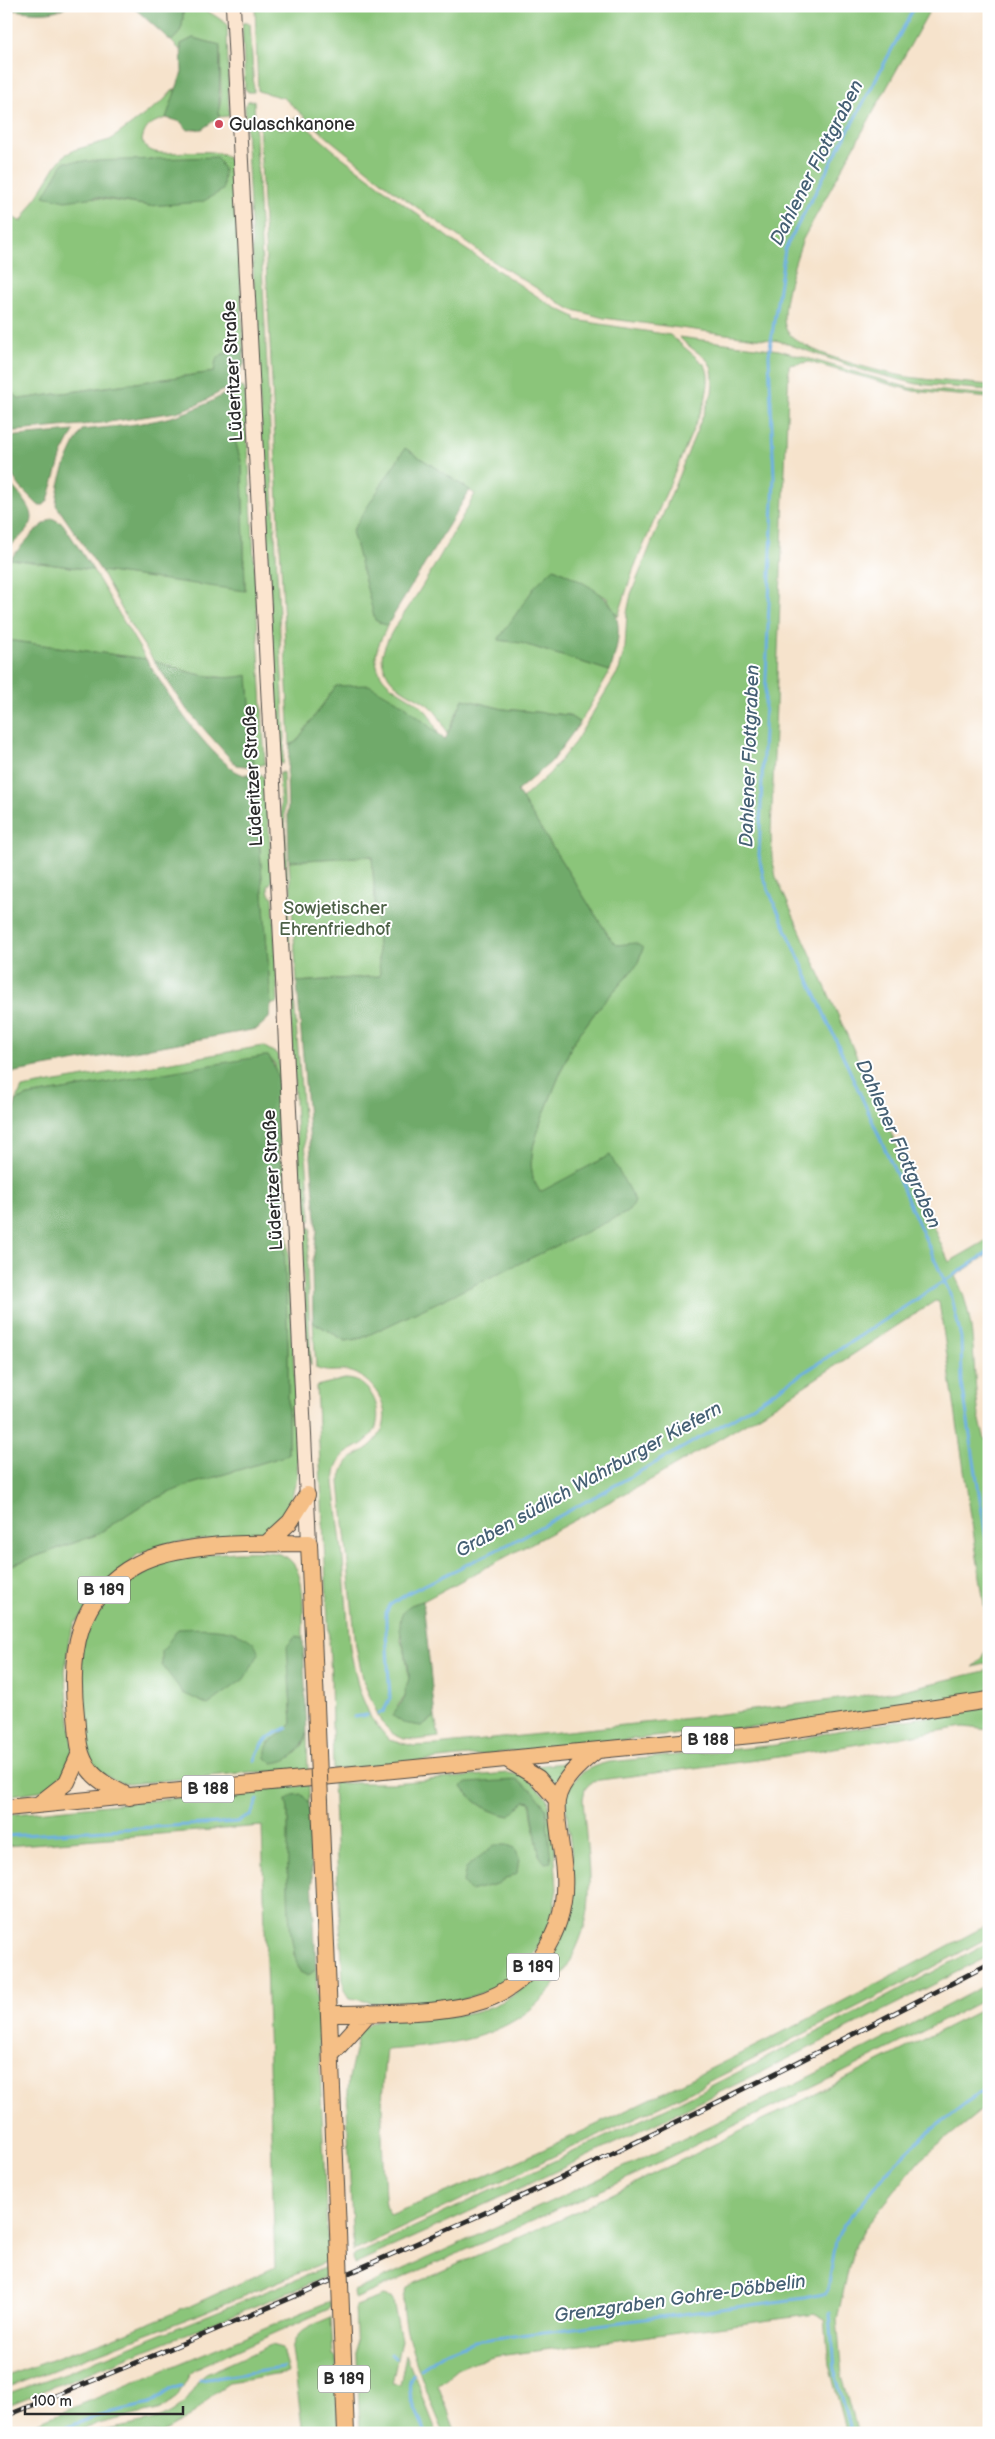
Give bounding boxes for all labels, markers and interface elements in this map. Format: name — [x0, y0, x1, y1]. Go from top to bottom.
water label: Dahlener Flottgraben — [765, 76, 869, 250]
place label: Gulaschkanone — [229, 114, 355, 135]
marker: Gulaschkanone — [213, 118, 225, 130]
street label: Lüderitzer Straße — [219, 300, 247, 442]
water label: Dahlener Flottgraben — [735, 664, 765, 848]
street label: Lüderitzer Straße — [239, 705, 267, 847]
park label: Sowjetischer Ehrenfriedhof — [279, 898, 391, 940]
water label: Dahlener Flottgraben — [850, 1056, 946, 1232]
street label: Lüderitzer Straße — [259, 1109, 287, 1251]
water label: Graben südlich Wahrburger Kiefern — [452, 1397, 726, 1563]
road number: B 189 — [78, 1576, 130, 1604]
road number: B 188 — [682, 1726, 734, 1754]
road number: B 188 — [182, 1776, 234, 1802]
road number: B 189 — [507, 1954, 559, 1980]
water label: Grenzgraben Gohre-Döbbelin — [553, 2270, 807, 2328]
road number: B 189 — [318, 2366, 370, 2392]
scale bar — [25, 2384, 182, 2416]
text: 100 m — [32, 2392, 72, 2411]

